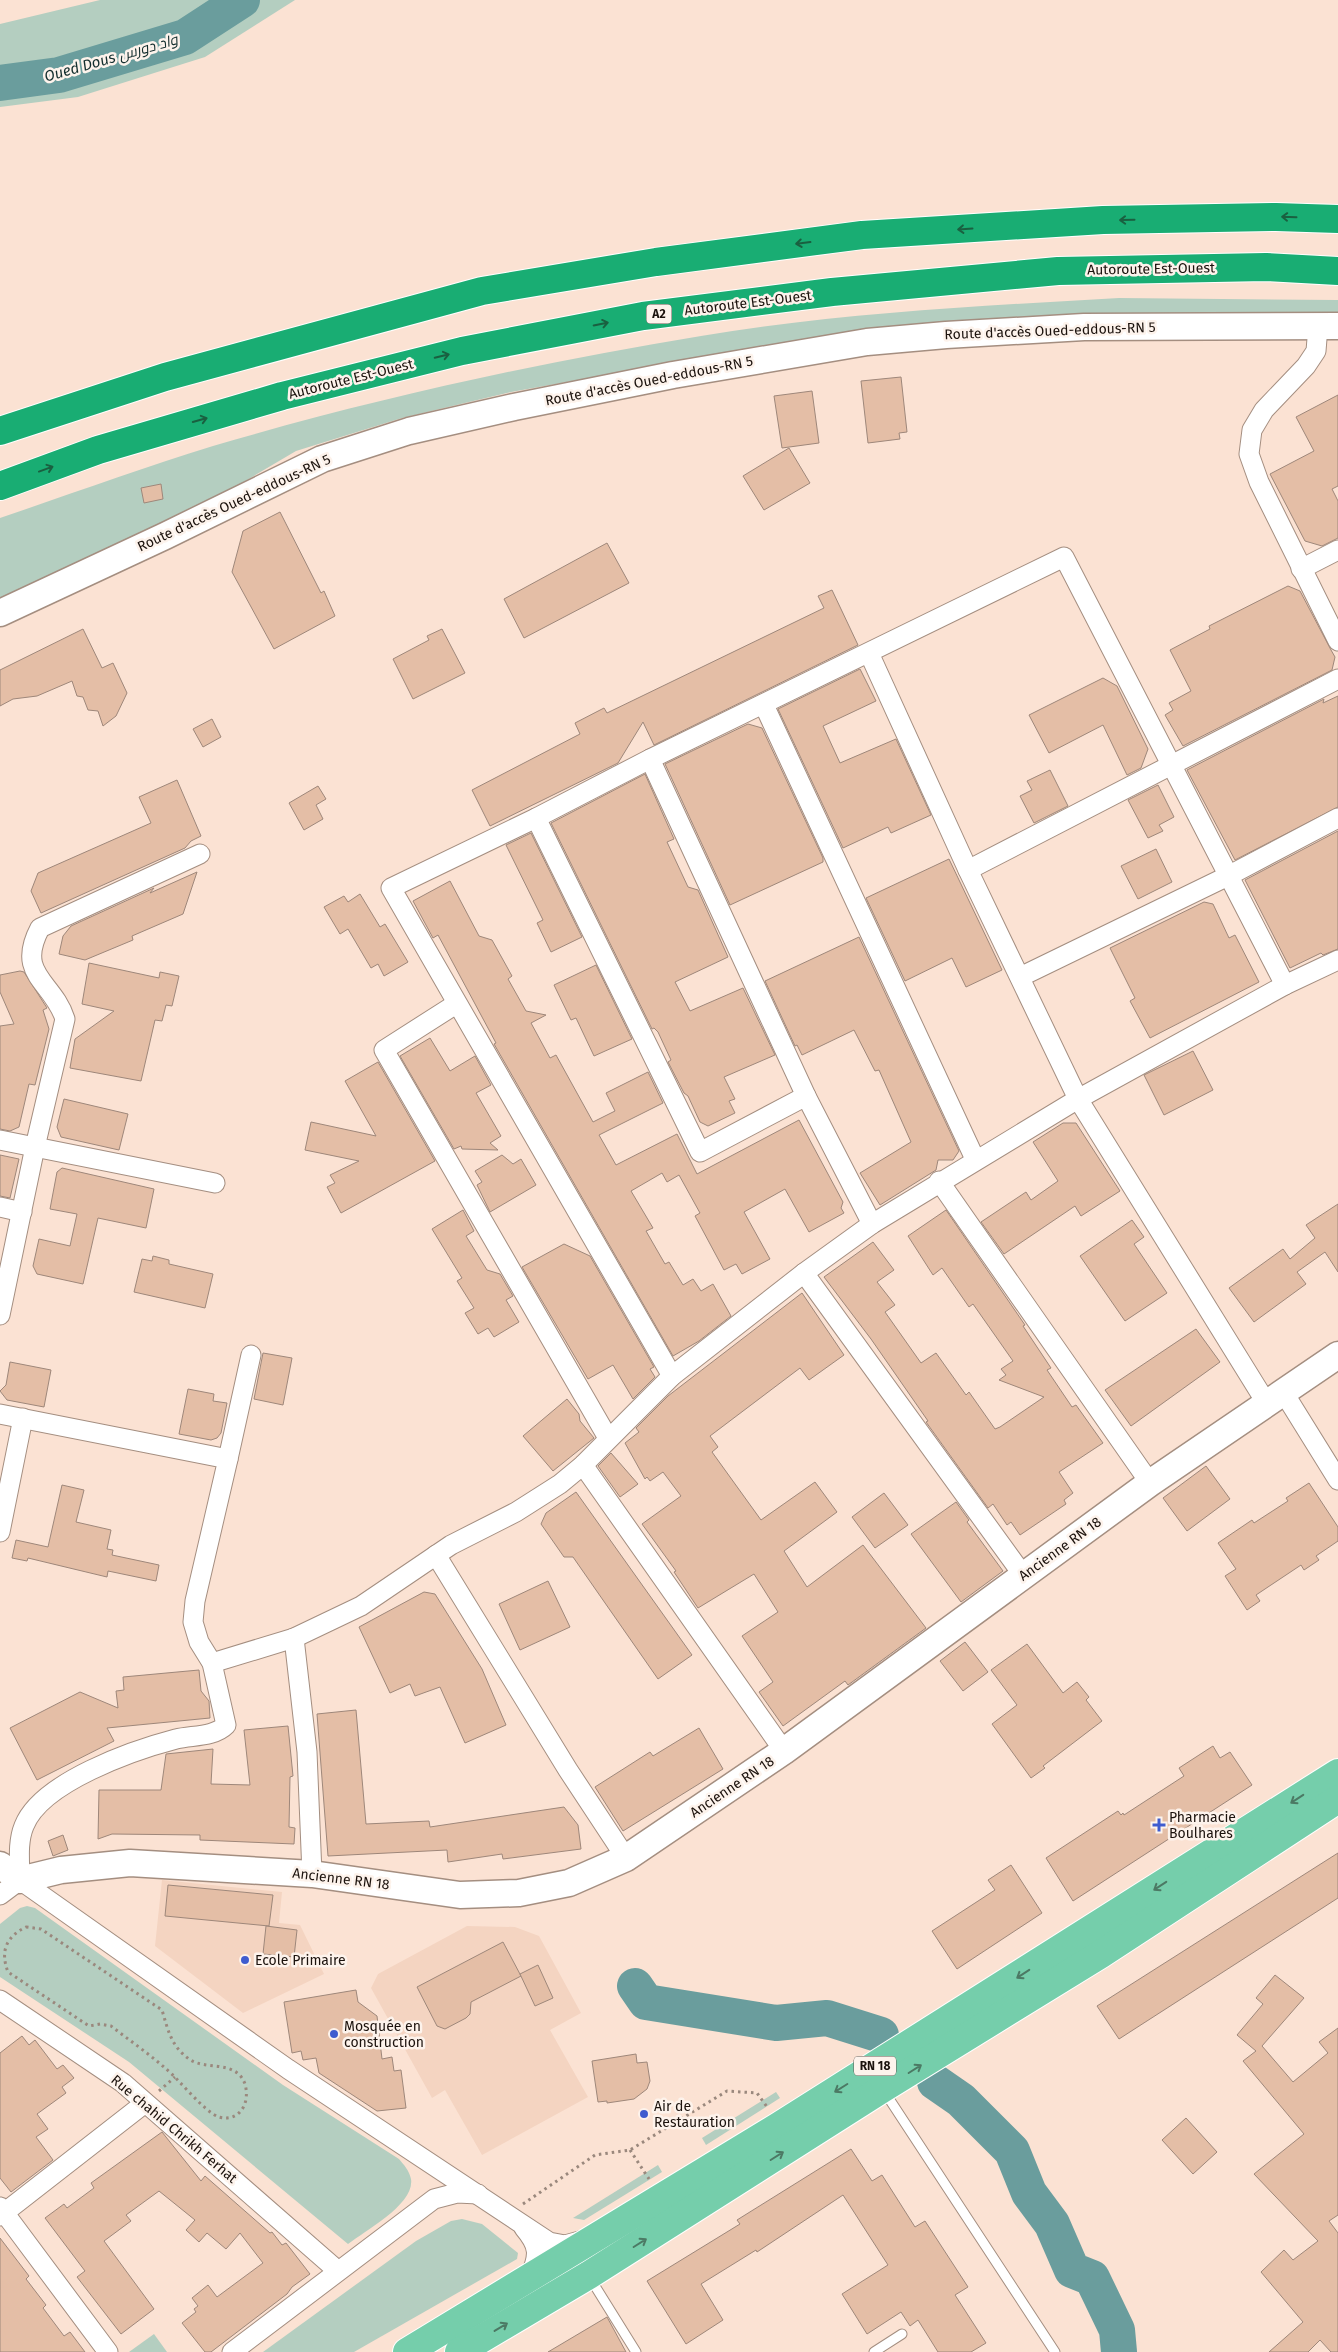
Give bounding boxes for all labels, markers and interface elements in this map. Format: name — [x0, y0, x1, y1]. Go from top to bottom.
water label: Oued Dous واد دورس — [42, 30, 181, 86]
one-way arrow — [1282, 213, 1298, 222]
one-way arrow — [1119, 215, 1136, 225]
one-way arrow — [957, 224, 973, 233]
one-way arrow — [795, 238, 811, 248]
street label: Autoroute Est-Ouest — [1087, 259, 1216, 279]
street label: Autoroute Est-Ouest — [684, 287, 813, 319]
road number: A2 — [646, 304, 672, 324]
one-way arrow — [593, 319, 609, 329]
street label: Route d'accès Oued-eddous-RN 5 — [944, 319, 1156, 343]
one-way arrow — [434, 351, 450, 360]
street label: Route d'accès Oued-eddous-RN 5 — [544, 352, 754, 410]
street label: Autoroute Est-Ouest — [287, 355, 416, 403]
one-way arrow — [192, 414, 208, 424]
street label: Route d'accès Oued-eddous-RN 5 — [135, 451, 333, 555]
one-way arrow — [38, 464, 53, 473]
street label: Ancienne RN 18 — [1015, 1513, 1105, 1585]
street label: Ancienne RN 18 — [687, 1752, 778, 1821]
one-way arrow — [1290, 1793, 1304, 1804]
place label: Pharmacie Boulhares — [1169, 1809, 1236, 1842]
marker: Pharmacie Boulhares — [1153, 1819, 1165, 1831]
street label: Ancienne RN 18 — [291, 1865, 391, 1893]
one-way arrow — [1153, 1881, 1167, 1892]
place label: Ecole Primaire — [255, 1952, 346, 1969]
marker: Ecole Primaire — [239, 1954, 251, 1966]
one-way arrow — [1016, 1968, 1030, 1979]
place label: Mosquée en construction — [344, 2018, 424, 2051]
marker: Mosquée en construction — [328, 2028, 340, 2040]
road number: RN 18 — [854, 2056, 896, 2076]
one-way arrow — [907, 2064, 921, 2074]
street label: Rue chahid Chrikh Ferhat — [108, 2071, 241, 2187]
one-way arrow — [834, 2083, 848, 2093]
place label: Air de Restauration — [654, 2098, 735, 2131]
marker: Air de Restauration — [638, 2108, 650, 2120]
one-way arrow — [770, 2150, 784, 2161]
one-way arrow — [632, 2238, 646, 2248]
one-way arrow — [493, 2322, 507, 2332]

